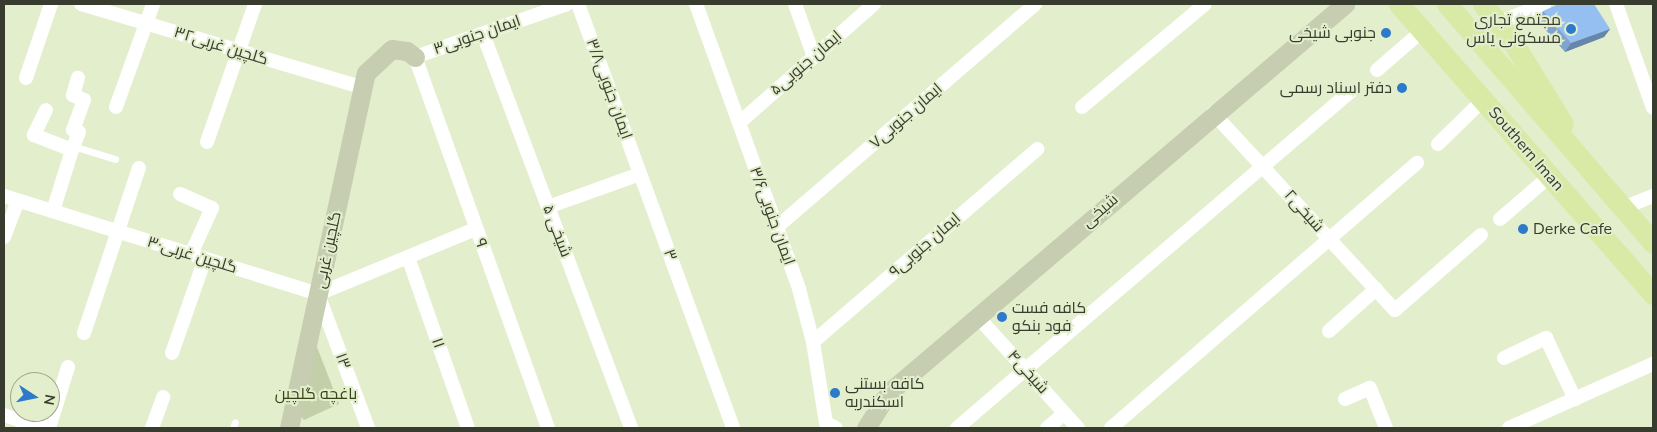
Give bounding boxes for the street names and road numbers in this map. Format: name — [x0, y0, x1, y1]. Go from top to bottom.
street label: ایمان جنوبی۳ — [431, 11, 523, 59]
street label: گلچین غربی۳۲ — [172, 23, 270, 69]
street label: ایمان جنوبی۵ — [766, 27, 846, 99]
street label: ایمان جنوبی۳/۸ — [582, 36, 636, 142]
street label: ایمان جنوبی۷ — [866, 79, 946, 153]
street label: Southern Iman — [1484, 103, 1568, 195]
street label: ایمان جنوبی۳/۶ — [745, 164, 799, 268]
street label: شیخی۲ — [1280, 186, 1328, 236]
street label: شیخی — [1078, 190, 1122, 232]
street label: شیخی ۵ — [538, 202, 576, 260]
street label: ایمان جنوبی۹ — [885, 209, 965, 281]
street label: گلچین غربی — [310, 210, 346, 290]
street label: گلچین غربی۳۰ — [145, 232, 239, 278]
street label: ۹ — [471, 236, 491, 250]
street label: ۳ — [659, 247, 681, 263]
street label: ۱۱ — [427, 335, 449, 351]
street label: شیخی۴ — [1003, 346, 1053, 398]
street label: ۱۳ — [331, 350, 355, 372]

